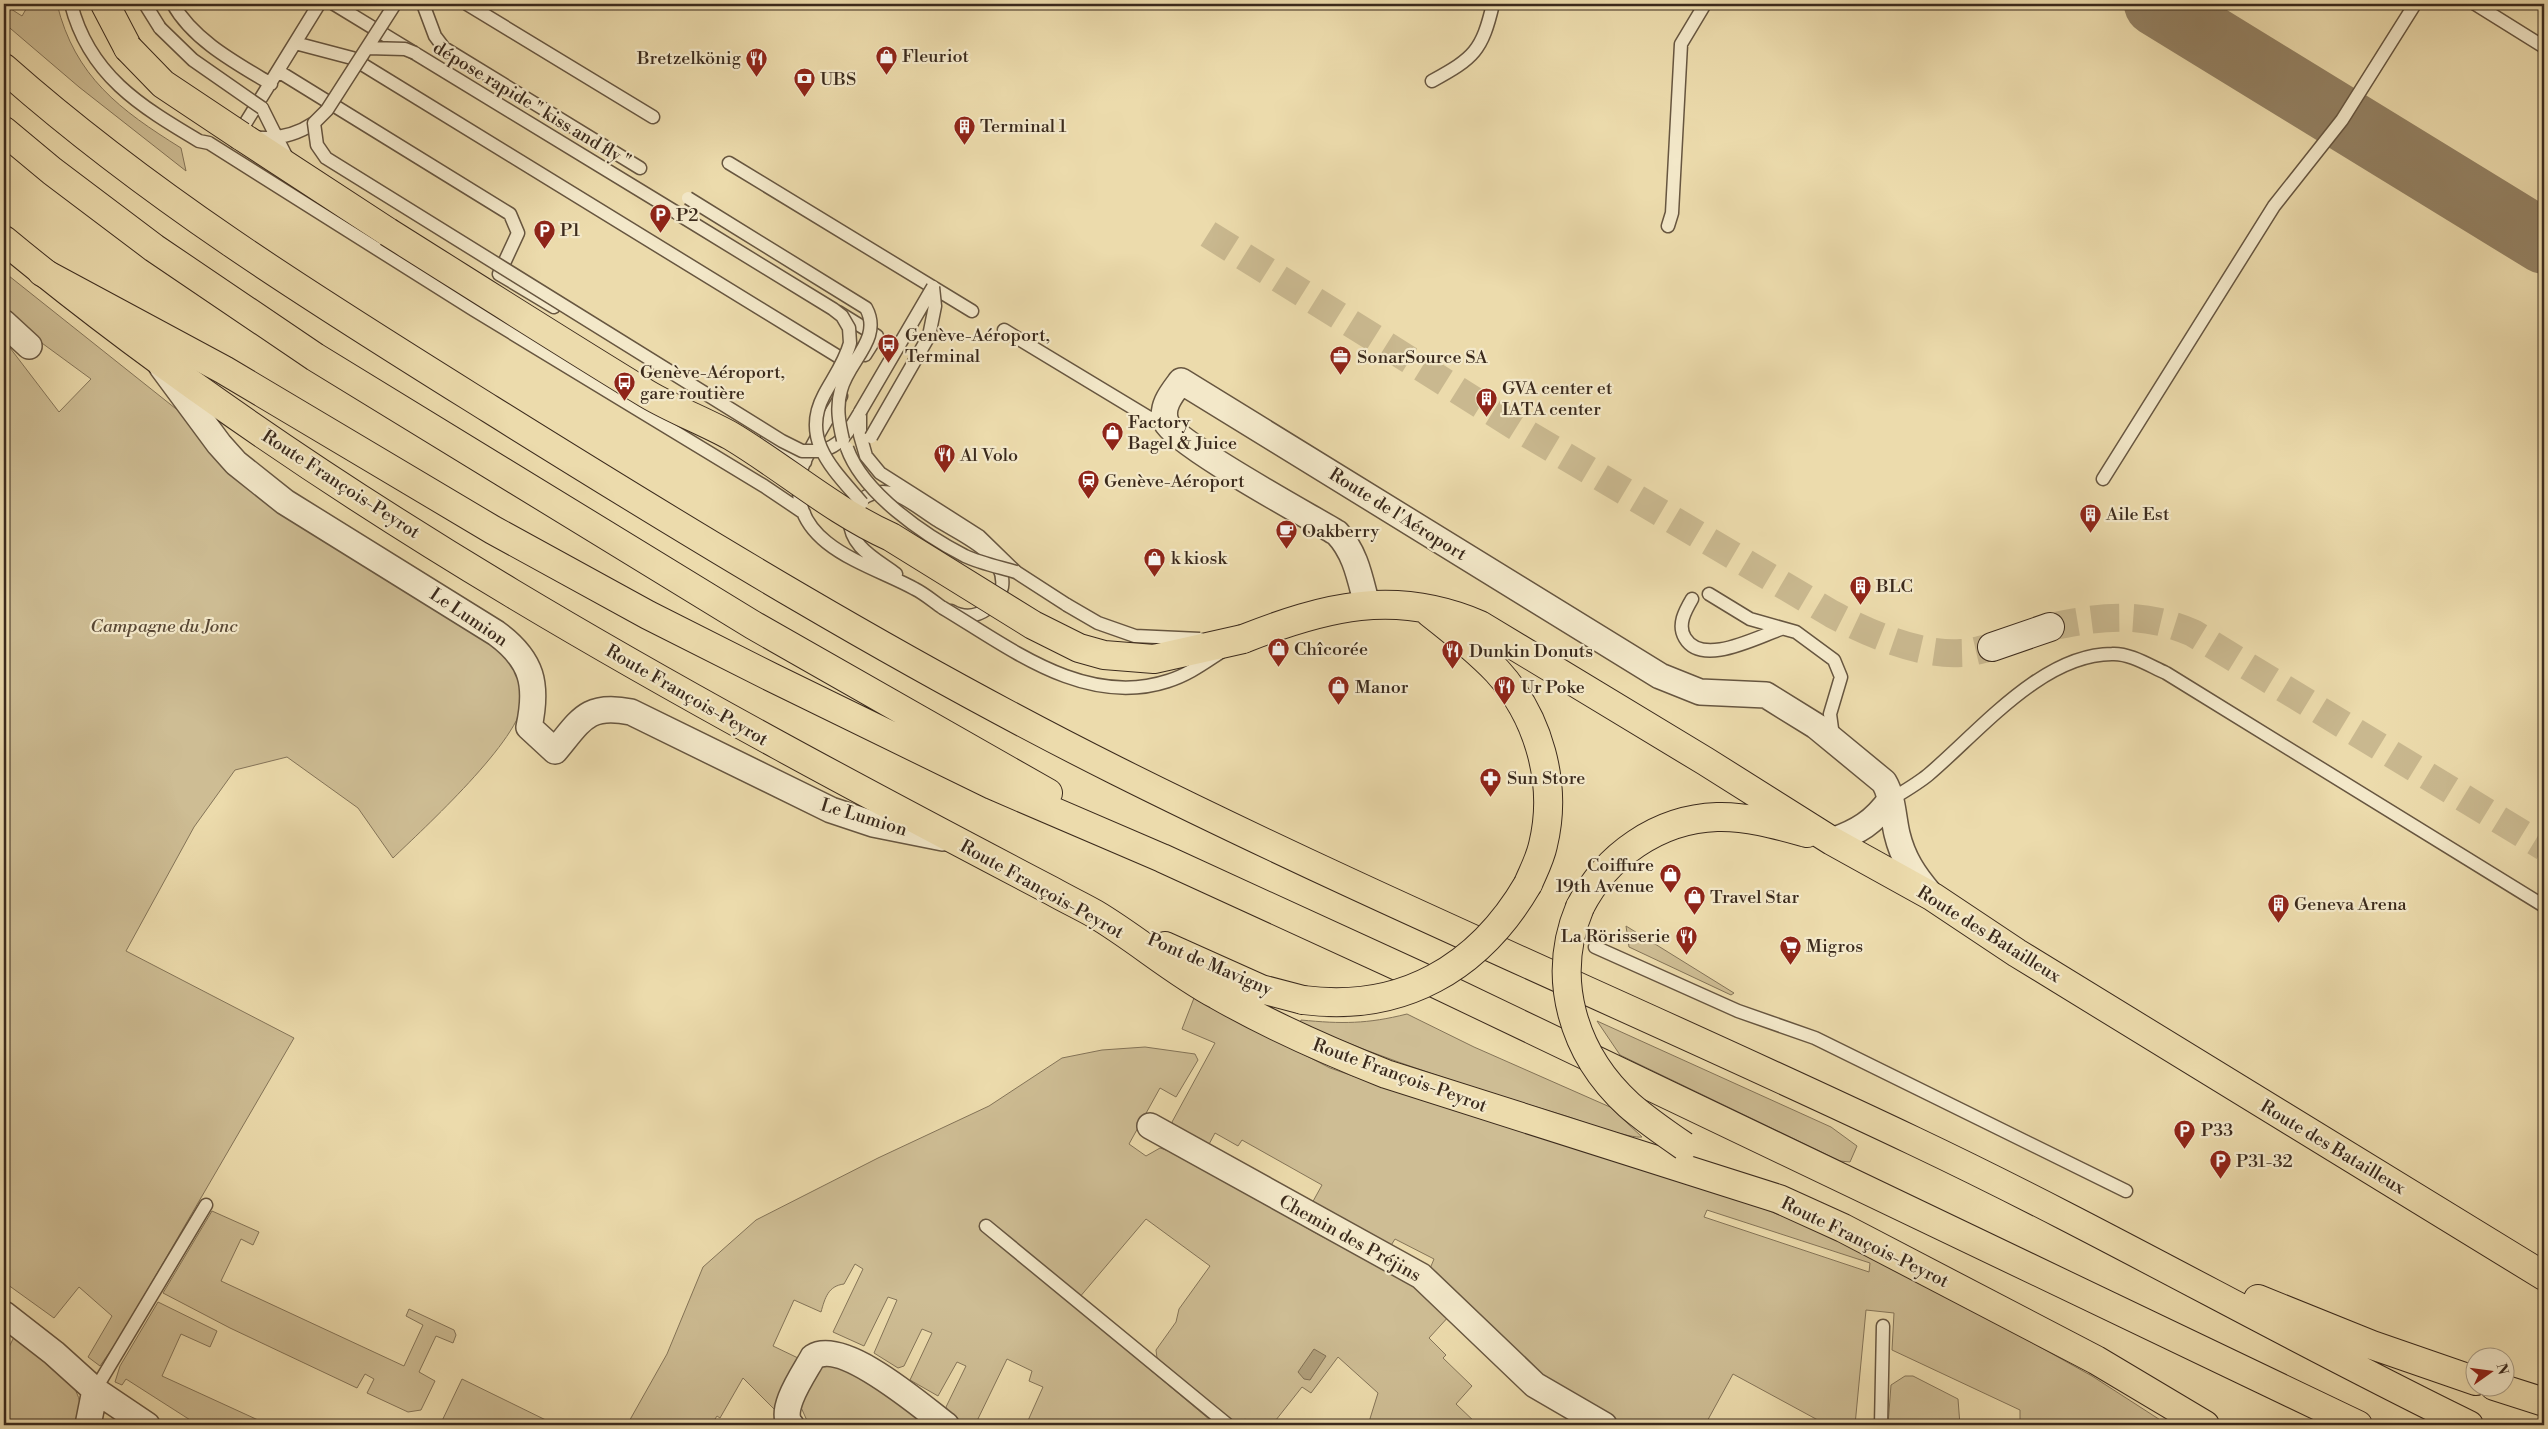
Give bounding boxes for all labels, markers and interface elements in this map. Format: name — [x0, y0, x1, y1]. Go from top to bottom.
street label: dépose rapide " kiss and fly " — [429, 36, 635, 173]
shop icon: Fleuriot — [874, 44, 898, 75]
place label: Fleuriot — [902, 45, 970, 68]
restaurant icon: Bretzelkönig — [745, 46, 769, 77]
place label: Bretzelkönig — [636, 47, 742, 70]
bank icon: UBS — [792, 67, 816, 98]
place label: UBS — [820, 68, 856, 91]
building icon: Terminal 1 — [952, 114, 976, 145]
place label: Terminal 1 — [980, 115, 1067, 138]
parking icon: P2 — [648, 203, 672, 234]
place label: P2 — [676, 204, 699, 227]
parking icon: P1 — [532, 218, 556, 249]
place label: P1 — [560, 219, 580, 242]
place label: Genève-Aéroport, Terminal — [905, 324, 1050, 368]
bus stop icon: Genève-Aéroport, Terminal — [877, 333, 901, 364]
office icon: SonarSource SA — [1329, 345, 1353, 376]
place label: SonarSource SA — [1357, 346, 1488, 369]
place label: Genève-Aéroport, gare routière — [640, 361, 785, 405]
bus stop icon: Genève-Aéroport, gare routière — [612, 370, 636, 401]
place label: GVA center et IATA center — [1502, 377, 1613, 421]
building icon: GVA center et IATA center — [1474, 386, 1498, 417]
place label: Factory Bagel & Juice — [1127, 411, 1237, 455]
shop icon: Factory Bagel & Juice — [1100, 420, 1124, 451]
street label: Route François-Peyrot — [257, 425, 425, 544]
restaurant icon: Al Volo — [932, 443, 956, 474]
place label: Al Volo — [959, 444, 1018, 467]
street label: Route de l'Aéroport — [1325, 463, 1471, 566]
station icon: Genève-Aéroport — [1076, 469, 1100, 500]
place label: Genève-Aéroport — [1104, 470, 1245, 493]
building icon: Aile Est — [2078, 502, 2102, 533]
place label: Aile Est — [2105, 503, 2170, 526]
cafe icon: Oakberry — [1274, 519, 1298, 550]
place label: Oakberry — [1302, 520, 1379, 543]
shop icon: k kiosk — [1143, 546, 1167, 577]
place label: k kiosk — [1171, 547, 1228, 570]
building icon: BLC — [1848, 574, 1872, 605]
place label: BLC — [1875, 575, 1913, 598]
street label: Le Lumion — [425, 583, 512, 652]
park label: Campagne du Jonc — [90, 615, 238, 638]
shop icon: Chîcorée — [1266, 637, 1290, 668]
place label: Chîcorée — [1294, 638, 1368, 661]
restaurant icon: Dunkin Donuts — [1441, 639, 1465, 670]
street label: Route François-Peyrot — [601, 640, 773, 752]
place label: Dunkin Donuts — [1469, 640, 1593, 663]
shop icon: Manor — [1327, 675, 1351, 706]
restaurant icon: Ur Poke — [1493, 675, 1517, 706]
place label: Manor — [1355, 676, 1409, 699]
place label: Ur Poke — [1521, 676, 1585, 699]
pharmacy icon: Sun Store — [1479, 766, 1503, 797]
place label: Sun Store — [1507, 767, 1585, 790]
street label: Le Lumion — [818, 793, 910, 842]
street label: Route François-Peyrot — [956, 835, 1128, 944]
place label: Coiffure 19th Avenue — [1556, 854, 1654, 898]
shop icon: Coiffure 19th Avenue — [1658, 863, 1682, 894]
street label: Route des Batailleux — [1913, 881, 2066, 988]
shop icon: Travel Star — [1682, 885, 1706, 916]
place label: Travel Star — [1710, 886, 1799, 909]
building icon: Geneva Arena — [2266, 892, 2290, 923]
place label: Geneva Arena — [2294, 893, 2408, 916]
restaurant icon: La Rörisserie — [1674, 924, 1698, 955]
place label: La Rörisserie — [1561, 925, 1670, 948]
street label: Pont de Mavigny — [1144, 928, 1276, 1001]
supermarket icon: Migros — [1778, 934, 1802, 965]
place label: Migros — [1806, 935, 1863, 958]
street label: Route François-Peyrot — [1310, 1033, 1491, 1118]
street label: Route des Batailleux — [2256, 1095, 2410, 1200]
parking icon: P33 — [2173, 1118, 2197, 1149]
place label: P33 — [2201, 1119, 2233, 1142]
parking icon: P31-32 — [2208, 1149, 2232, 1180]
place label: P31-32 — [2236, 1150, 2293, 1173]
street label: Chemin des Préjins — [1275, 1190, 1425, 1287]
street label: Route François-Peyrot — [1777, 1192, 1953, 1293]
north arrow — [2466, 1346, 2516, 1396]
text: N — [2492, 1362, 2512, 1377]

